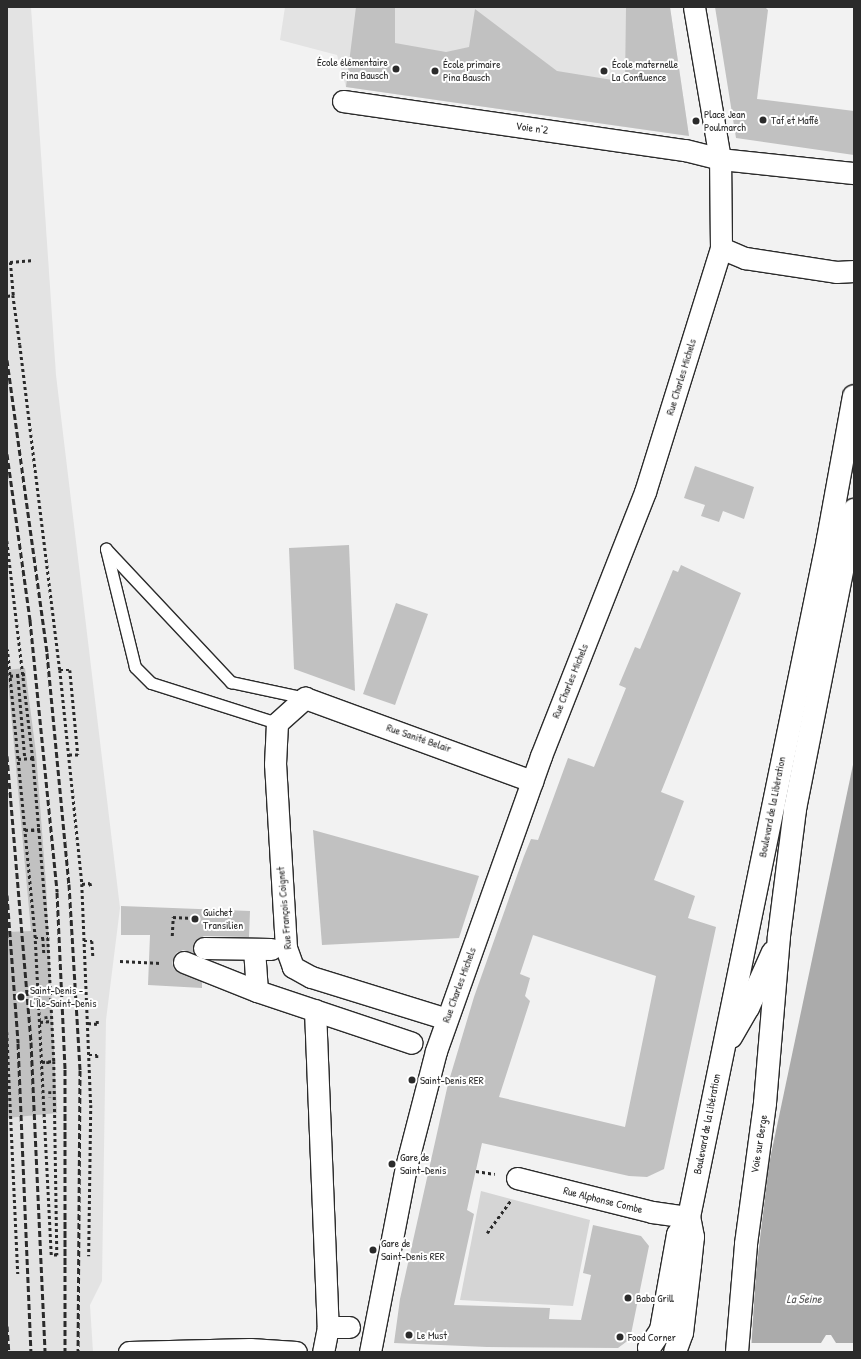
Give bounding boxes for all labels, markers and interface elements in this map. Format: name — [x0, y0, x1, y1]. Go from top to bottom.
place label: École élémentaire Pina Bausch — [317, 56, 388, 82]
place label: École primaire Pina Bausch — [443, 58, 501, 84]
place label: École maternelle La Confluence — [612, 58, 678, 84]
marker: École élémentaire Pina Bausch — [391, 64, 401, 74]
marker: École primaire Pina Bausch — [430, 66, 440, 76]
marker: École maternelle La Confluence — [599, 66, 609, 76]
place label: Place Jean Poulmarch — [704, 108, 746, 134]
place label: Taf et Maffé — [771, 113, 819, 127]
marker: Taf et Maffé — [758, 115, 768, 125]
marker: Place Jean Poulmarch — [691, 116, 701, 126]
street label: Voie n°2 — [515, 119, 549, 137]
street label: Rue Charles Michels — [663, 337, 699, 417]
street label: Rue Charles Michels — [549, 642, 591, 720]
street label: Rue Sanité Belair — [385, 721, 453, 755]
street label: Boulevard de la Libération — [756, 756, 788, 858]
street label: Rue François Coignet — [274, 866, 294, 950]
place label: Guichet Transilien — [203, 906, 243, 932]
marker: Guichet Transilien — [190, 914, 200, 924]
street label: Rue Charles Michels — [439, 946, 479, 1024]
place label: Saint-Denis - L'Île-Saint-Denis — [30, 984, 97, 1010]
marker: Saint-Denis - L'Île-Saint-Denis — [15, 991, 27, 1003]
place label: Saint-Denis RER — [420, 1073, 484, 1087]
street label: Boulevard de la Libération — [691, 1073, 723, 1175]
marker: Saint-Denis RER — [407, 1075, 417, 1085]
street label: Voie sur Berge — [748, 1114, 770, 1174]
place label: Gare de Saint-Denis — [400, 1151, 446, 1177]
marker: Gare de Saint-Denis — [387, 1159, 397, 1169]
street label: Rue Alphonse Combe — [562, 1184, 644, 1216]
place label: Gare de Saint-Denis RER — [381, 1237, 445, 1263]
marker: Gare de Saint-Denis RER — [368, 1245, 378, 1255]
place label: Baba Grill — [636, 1291, 674, 1305]
water label: La Seine — [786, 1292, 822, 1306]
marker: Baba Grill — [623, 1293, 633, 1303]
place label: Le Must — [417, 1328, 447, 1342]
marker: Le Must — [404, 1330, 414, 1340]
place label: Food Corner — [628, 1330, 676, 1344]
marker: Food Corner — [615, 1332, 625, 1342]

